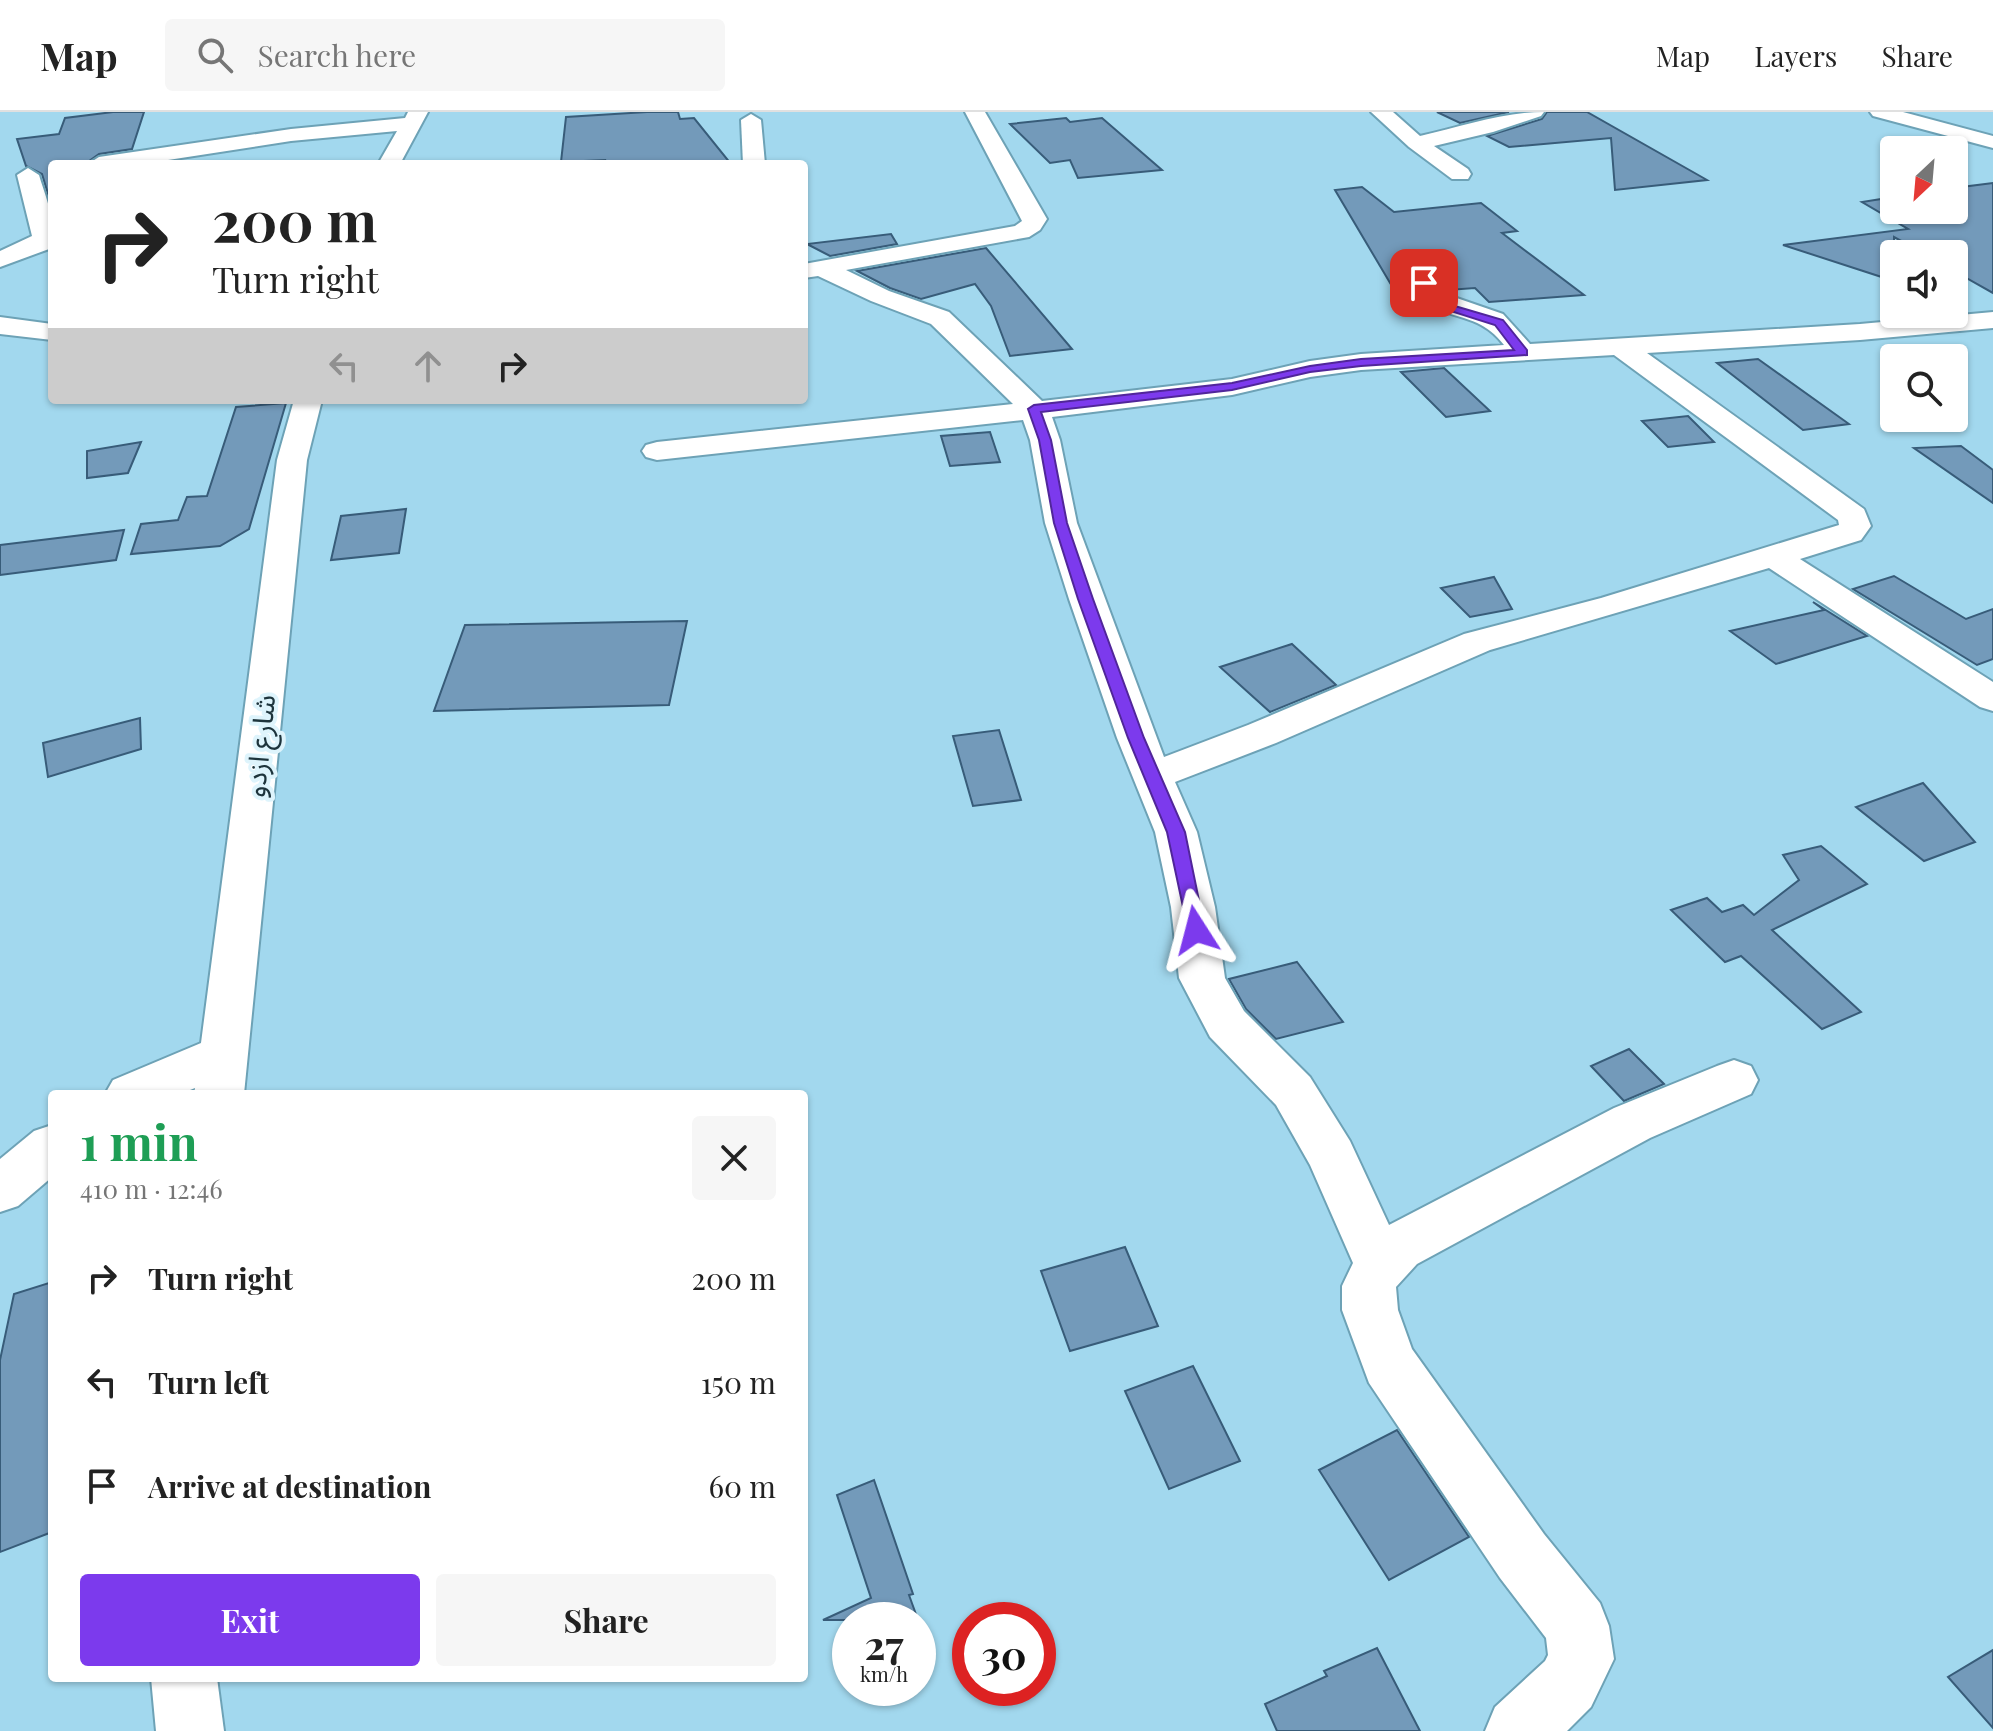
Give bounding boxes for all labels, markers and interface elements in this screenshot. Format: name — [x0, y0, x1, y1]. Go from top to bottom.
search box — [165, 19, 725, 91]
text: Map — [40, 30, 117, 81]
icon: search — [193, 33, 237, 77]
text: Search here — [257, 35, 416, 75]
text: Map — [1656, 37, 1710, 74]
text: Layers — [1754, 37, 1837, 74]
text: Share — [1881, 37, 1953, 74]
north arrow — [1880, 136, 1968, 224]
map controls — [1880, 136, 1968, 432]
text: 200 m — [212, 182, 377, 257]
icon: right — [80, 192, 184, 296]
button: sound — [1880, 240, 1968, 328]
pin — [1390, 249, 1458, 317]
text: Turn right — [212, 254, 379, 302]
icon: arrive — [1402, 261, 1446, 305]
icon: left — [322, 344, 366, 388]
icon: ahead — [406, 344, 450, 388]
icon: right — [490, 344, 534, 388]
button: search — [1880, 344, 1968, 432]
street label: شارع ازدو — [235, 692, 286, 800]
position arrow — [1154, 888, 1238, 972]
text: 1 min — [80, 1109, 198, 1173]
button: close — [692, 1116, 776, 1200]
text: 410 m · 12:46 — [80, 1171, 223, 1206]
icon: right — [80, 1256, 124, 1300]
text: Turn right — [148, 1258, 293, 1298]
text: 200 m — [692, 1258, 776, 1298]
icon: left — [80, 1360, 124, 1404]
text: Turn left — [148, 1362, 269, 1402]
text: 150 m — [701, 1362, 776, 1402]
icon: arrive — [80, 1464, 124, 1508]
text: Arrive at destination — [148, 1466, 431, 1506]
text: 60 m — [708, 1466, 776, 1506]
button: Exit — [80, 1574, 420, 1666]
button: Share — [436, 1574, 776, 1666]
speed limit sign: 30 — [952, 1602, 1056, 1706]
text: 27 — [864, 1617, 904, 1670]
text: km/h — [860, 1660, 908, 1687]

